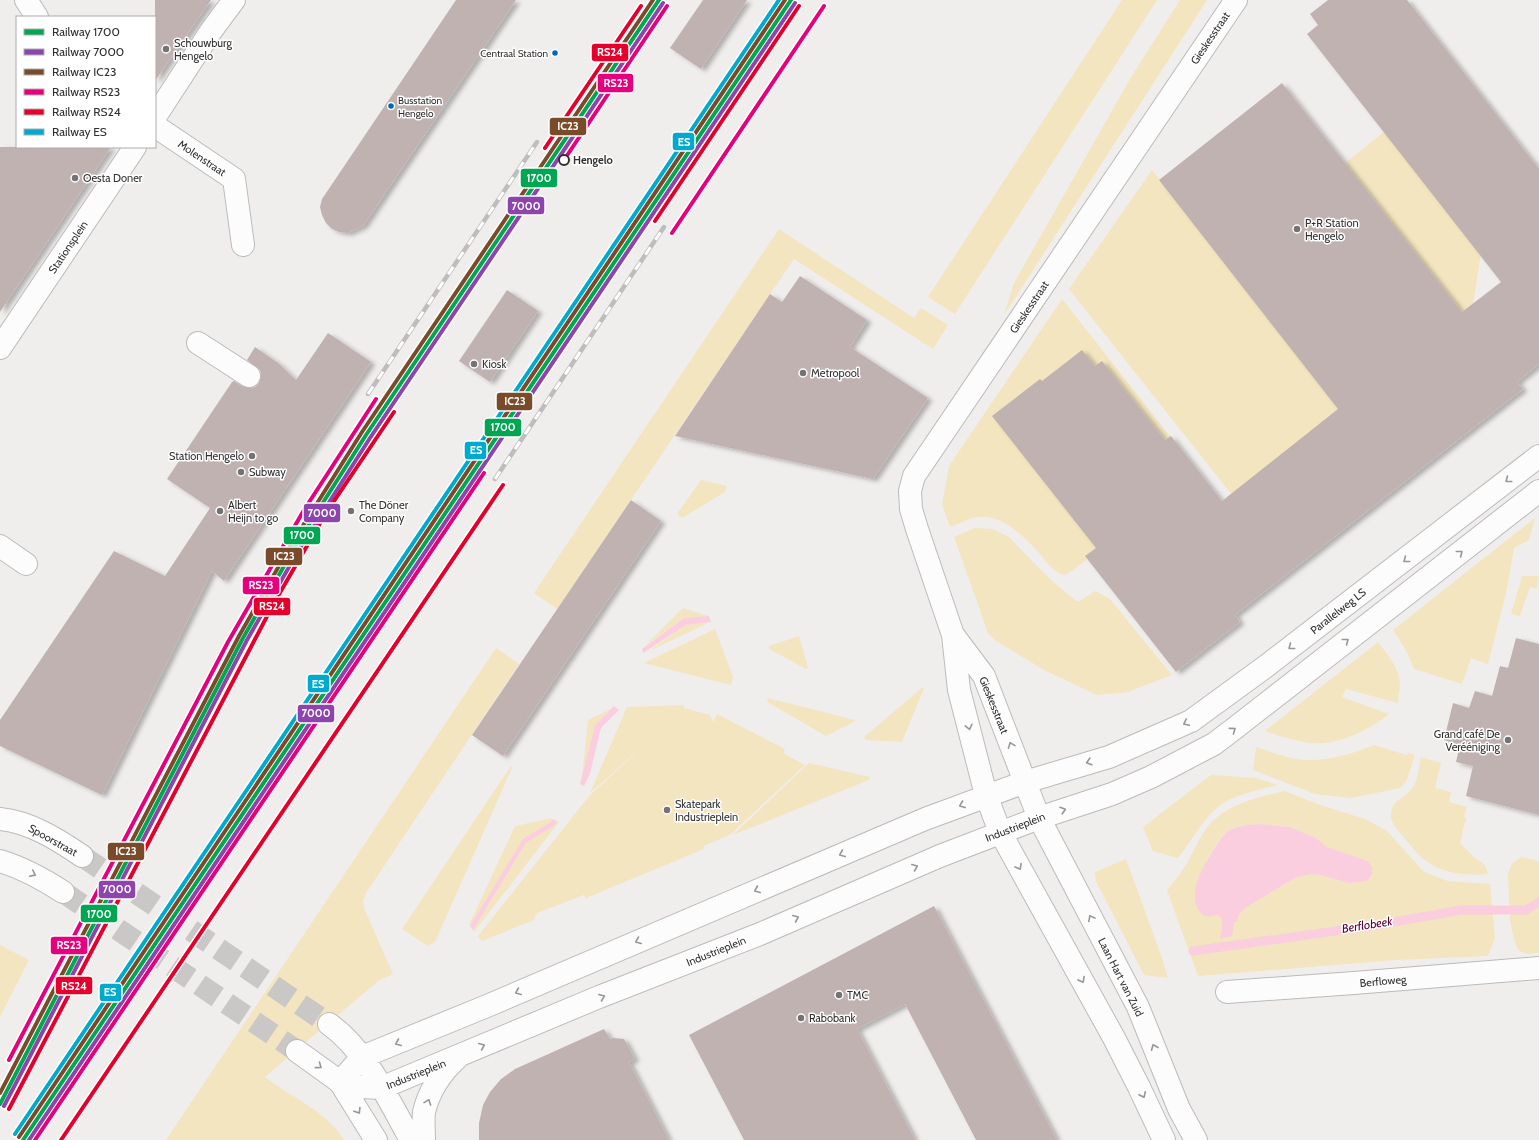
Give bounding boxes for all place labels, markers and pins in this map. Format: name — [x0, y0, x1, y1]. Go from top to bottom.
place label: Schouwburg Hengelo — [174, 36, 232, 63]
marker: Schouwburg Hengelo — [161, 44, 171, 54]
place label: Centraal Station — [480, 47, 548, 60]
marker: Centraal Station — [550, 48, 560, 58]
place label: Busstation Hengelo — [398, 94, 443, 120]
marker: Busstation Hengelo — [386, 101, 396, 111]
place label: Hengelo — [573, 153, 613, 167]
marker: Hengelo — [558, 154, 570, 166]
place label: Oesta Doner — [83, 171, 143, 185]
marker: Oesta Doner — [70, 173, 80, 183]
place label: P+R Station Hengelo — [1305, 216, 1359, 243]
marker: P+R Station Hengelo — [1292, 224, 1302, 234]
place label: Kiosk — [482, 357, 506, 371]
marker: Kiosk — [469, 359, 479, 369]
place label: Metropool — [811, 366, 860, 380]
marker: Metropool — [798, 368, 808, 378]
place label: Station Hengelo — [169, 449, 244, 463]
marker: Station Hengelo — [247, 451, 257, 461]
place label: Subway — [249, 465, 286, 479]
marker: Subway — [236, 467, 246, 477]
place label: Albert Heijn to go — [228, 498, 278, 525]
place label: The Döner Company — [359, 498, 409, 525]
marker: Albert Heijn to go — [215, 506, 225, 516]
marker: The Döner Company — [346, 506, 356, 516]
place label: Grand café De Verééniging — [1434, 727, 1501, 754]
marker: Grand café De Verééniging — [1503, 735, 1513, 745]
place label: Skatepark Industrieplein — [675, 797, 738, 824]
marker: Skatepark Industrieplein — [662, 805, 672, 815]
place label: TMC — [847, 988, 868, 1002]
marker: TMC — [834, 990, 844, 1000]
place label: Rabobank — [809, 1011, 856, 1025]
marker: Rabobank — [796, 1013, 806, 1023]

